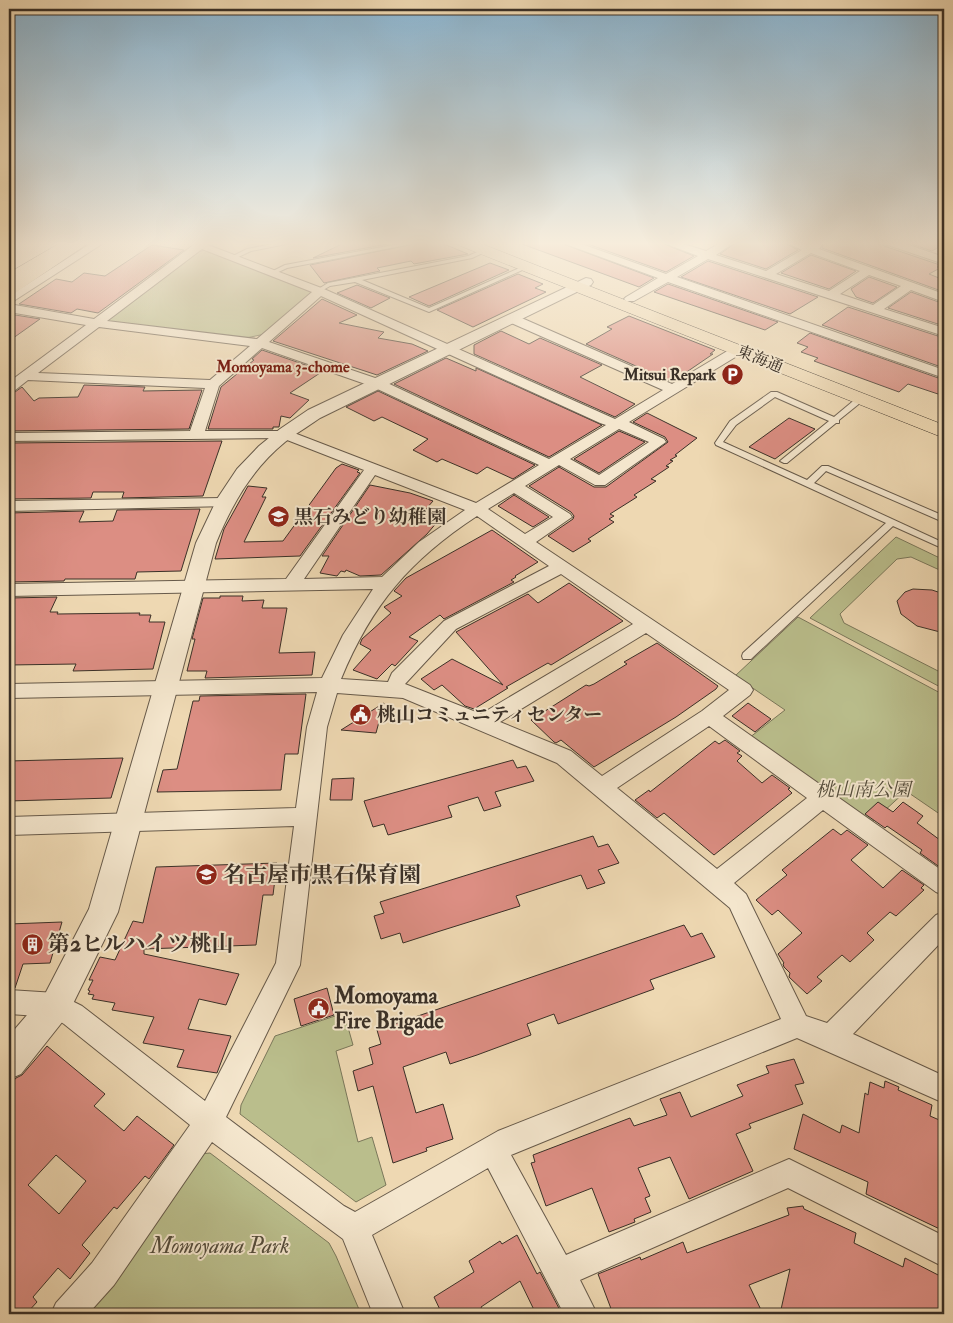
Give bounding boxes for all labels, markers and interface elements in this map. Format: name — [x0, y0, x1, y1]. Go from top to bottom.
street label: 東海通 — [734, 341, 786, 377]
district label: Momoyama 3-chome — [215, 357, 350, 378]
parking icon: Mitsui Repark — [720, 363, 744, 387]
place label: Mitsui Repark — [623, 365, 716, 386]
school or university icon: 黒石みどり幼稚園 — [266, 505, 290, 529]
place label: 黒石みどり幼稚園 — [294, 505, 446, 529]
public building icon: 桃山コミュニティセンター — [349, 703, 373, 727]
place label: 桃山コミュニティセンター — [377, 703, 602, 727]
park label: 桃山南公園 — [815, 778, 913, 802]
place label: 名古屋市黒石保育園 — [223, 861, 421, 889]
school or university icon: 名古屋市黒石保育園 — [195, 863, 219, 887]
place label: 第2ヒルハイツ桃山 — [48, 930, 234, 958]
building icon: 第2ヒルハイツ桃山 — [20, 932, 44, 956]
place label: Momoyama Fire Brigade — [333, 982, 444, 1036]
public building icon: Momoyama Fire Brigade — [306, 997, 330, 1021]
park label: Momoyama Park — [149, 1232, 289, 1260]

